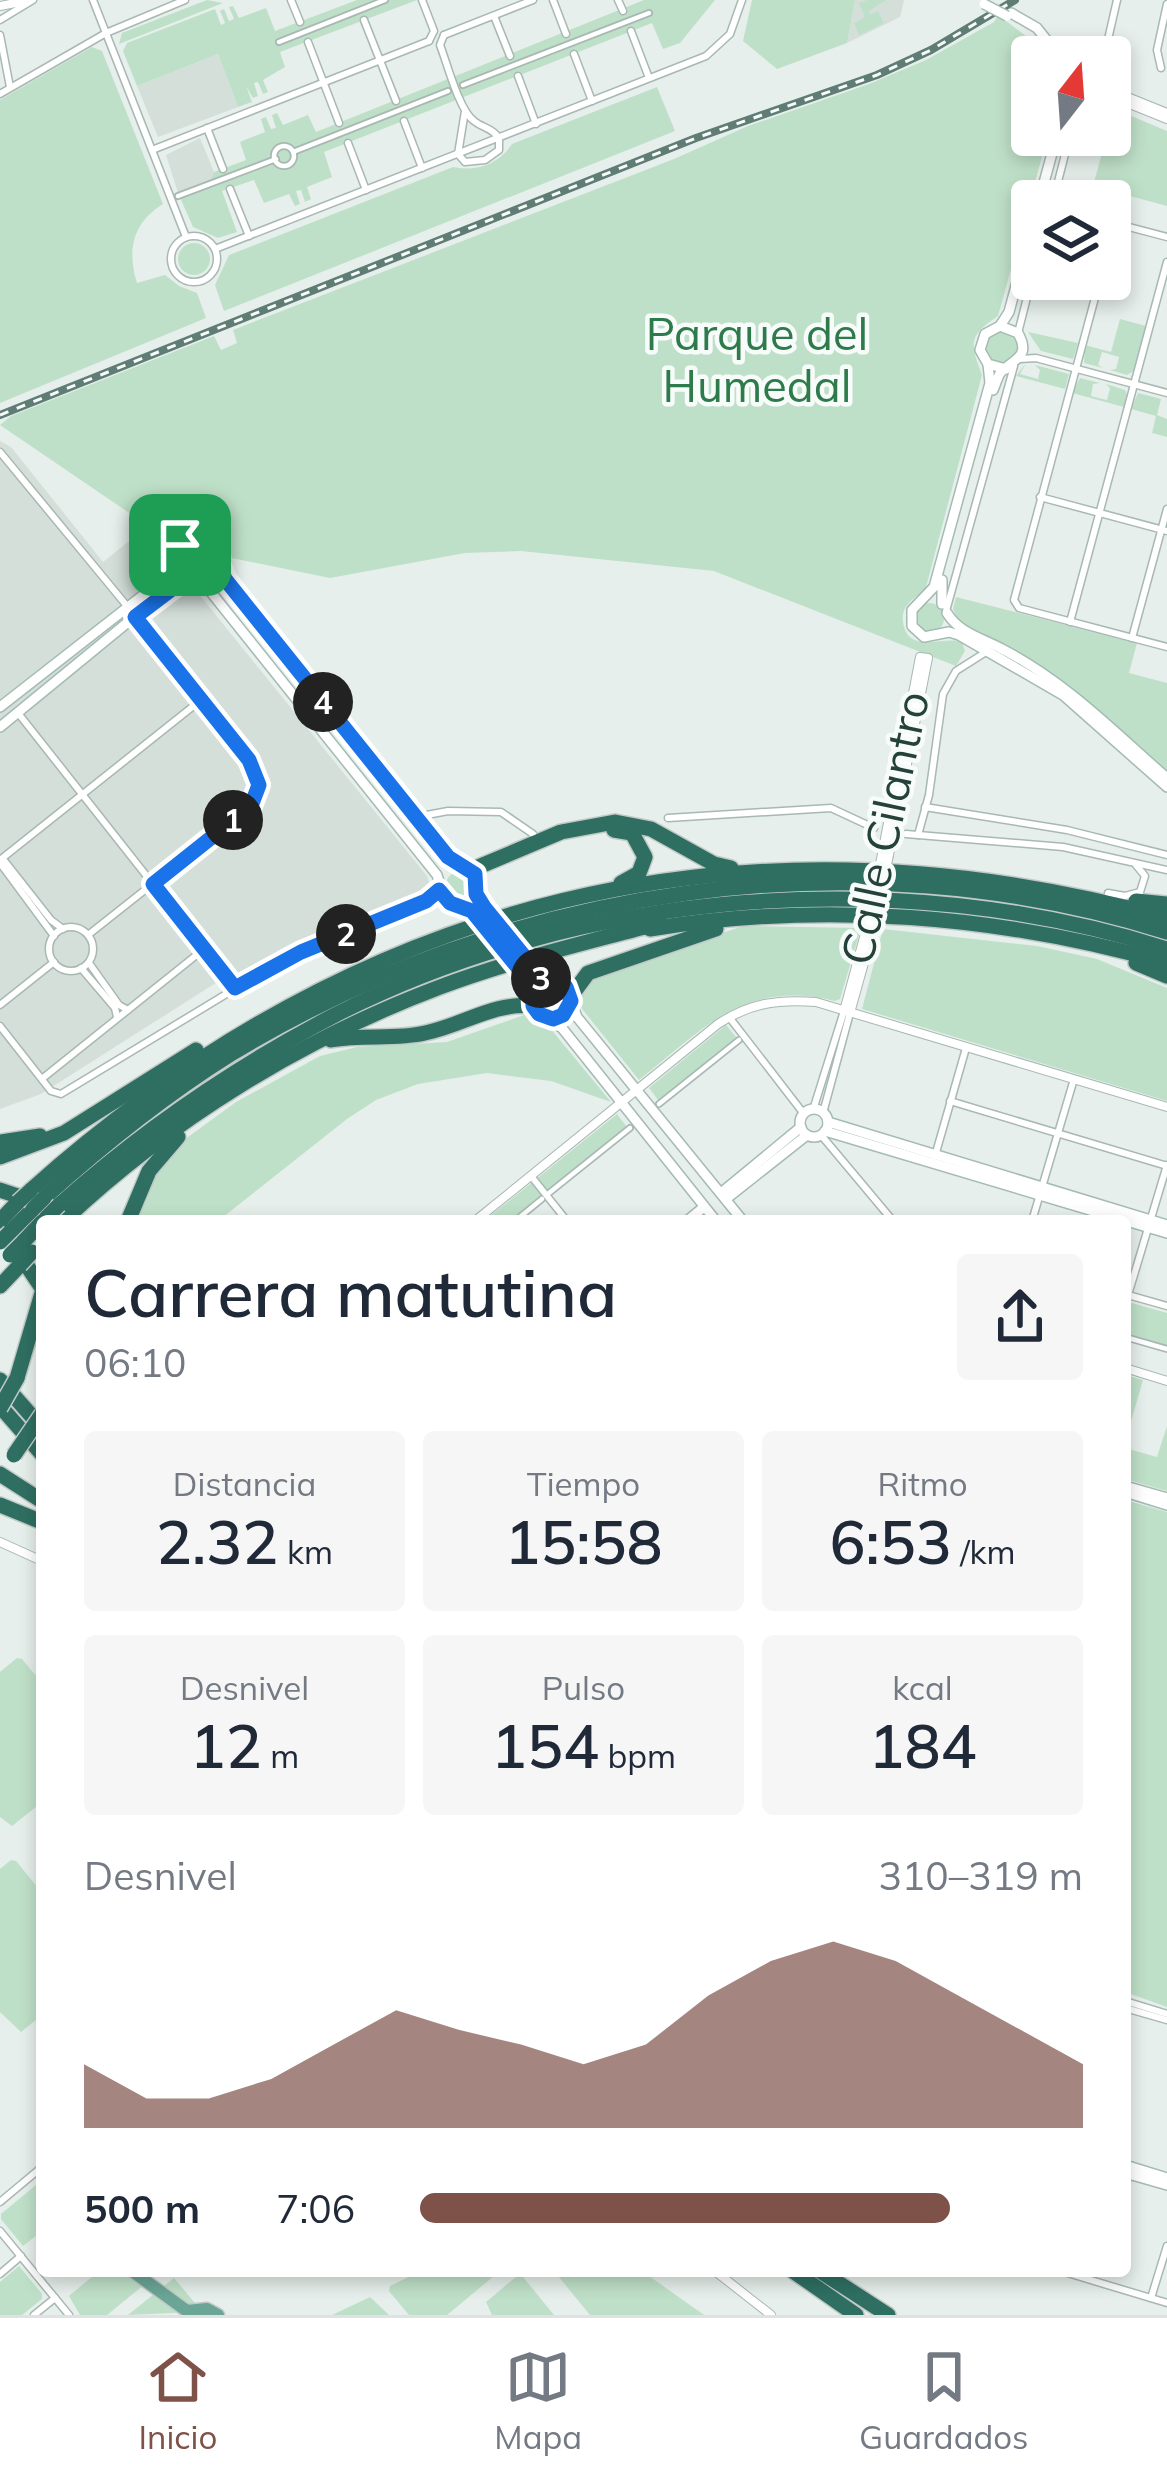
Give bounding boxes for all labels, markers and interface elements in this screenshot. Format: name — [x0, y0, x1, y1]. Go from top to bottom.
north arrow — [1011, 36, 1131, 156]
map controls — [1011, 36, 1131, 300]
button: layers — [1011, 180, 1131, 300]
park label: Parque del Humedal — [646, 305, 868, 413]
pin — [129, 494, 231, 596]
icon: arrive — [147, 512, 213, 578]
pin: 4 — [293, 672, 353, 732]
text: 4 — [313, 681, 333, 722]
street label: Calle Cilantro — [828, 686, 940, 969]
pin: 1 — [203, 790, 263, 850]
text: 1 — [223, 799, 243, 840]
pin: 2 — [316, 904, 376, 964]
text: 2 — [336, 913, 356, 954]
pin: 3 — [511, 948, 571, 1008]
text: 3 — [531, 957, 551, 998]
text: Carrera matutina — [84, 1251, 617, 1334]
button: share — [957, 1254, 1083, 1380]
text: 06:10 — [84, 1338, 187, 1387]
text: Distancia — [173, 1463, 316, 1504]
text: Tiempo — [527, 1463, 640, 1504]
text: Ritmo — [877, 1463, 968, 1504]
text: 2.32 — [156, 1504, 278, 1579]
text: 15:58 — [504, 1504, 663, 1579]
text: 6:53 — [829, 1504, 952, 1579]
text: km — [278, 1531, 333, 1572]
text: /km — [952, 1531, 1016, 1572]
text: Desnivel — [180, 1667, 309, 1708]
text: Pulso — [542, 1667, 625, 1708]
text: kcal — [892, 1667, 953, 1708]
text: 12 — [190, 1708, 262, 1783]
text: 154 — [491, 1708, 599, 1783]
text: 184 — [869, 1708, 977, 1783]
text: m — [262, 1735, 299, 1776]
text: bpm — [599, 1735, 676, 1776]
text: Desnivel — [84, 1851, 237, 1900]
text: 310–319 m — [878, 1851, 1083, 1900]
text: 500 m — [84, 2184, 200, 2233]
text: 7:06 — [276, 2184, 355, 2233]
tab: Inicio — [139, 2344, 217, 2457]
tab: Mapa — [494, 2344, 582, 2457]
tab: Guardados — [859, 2344, 1028, 2457]

